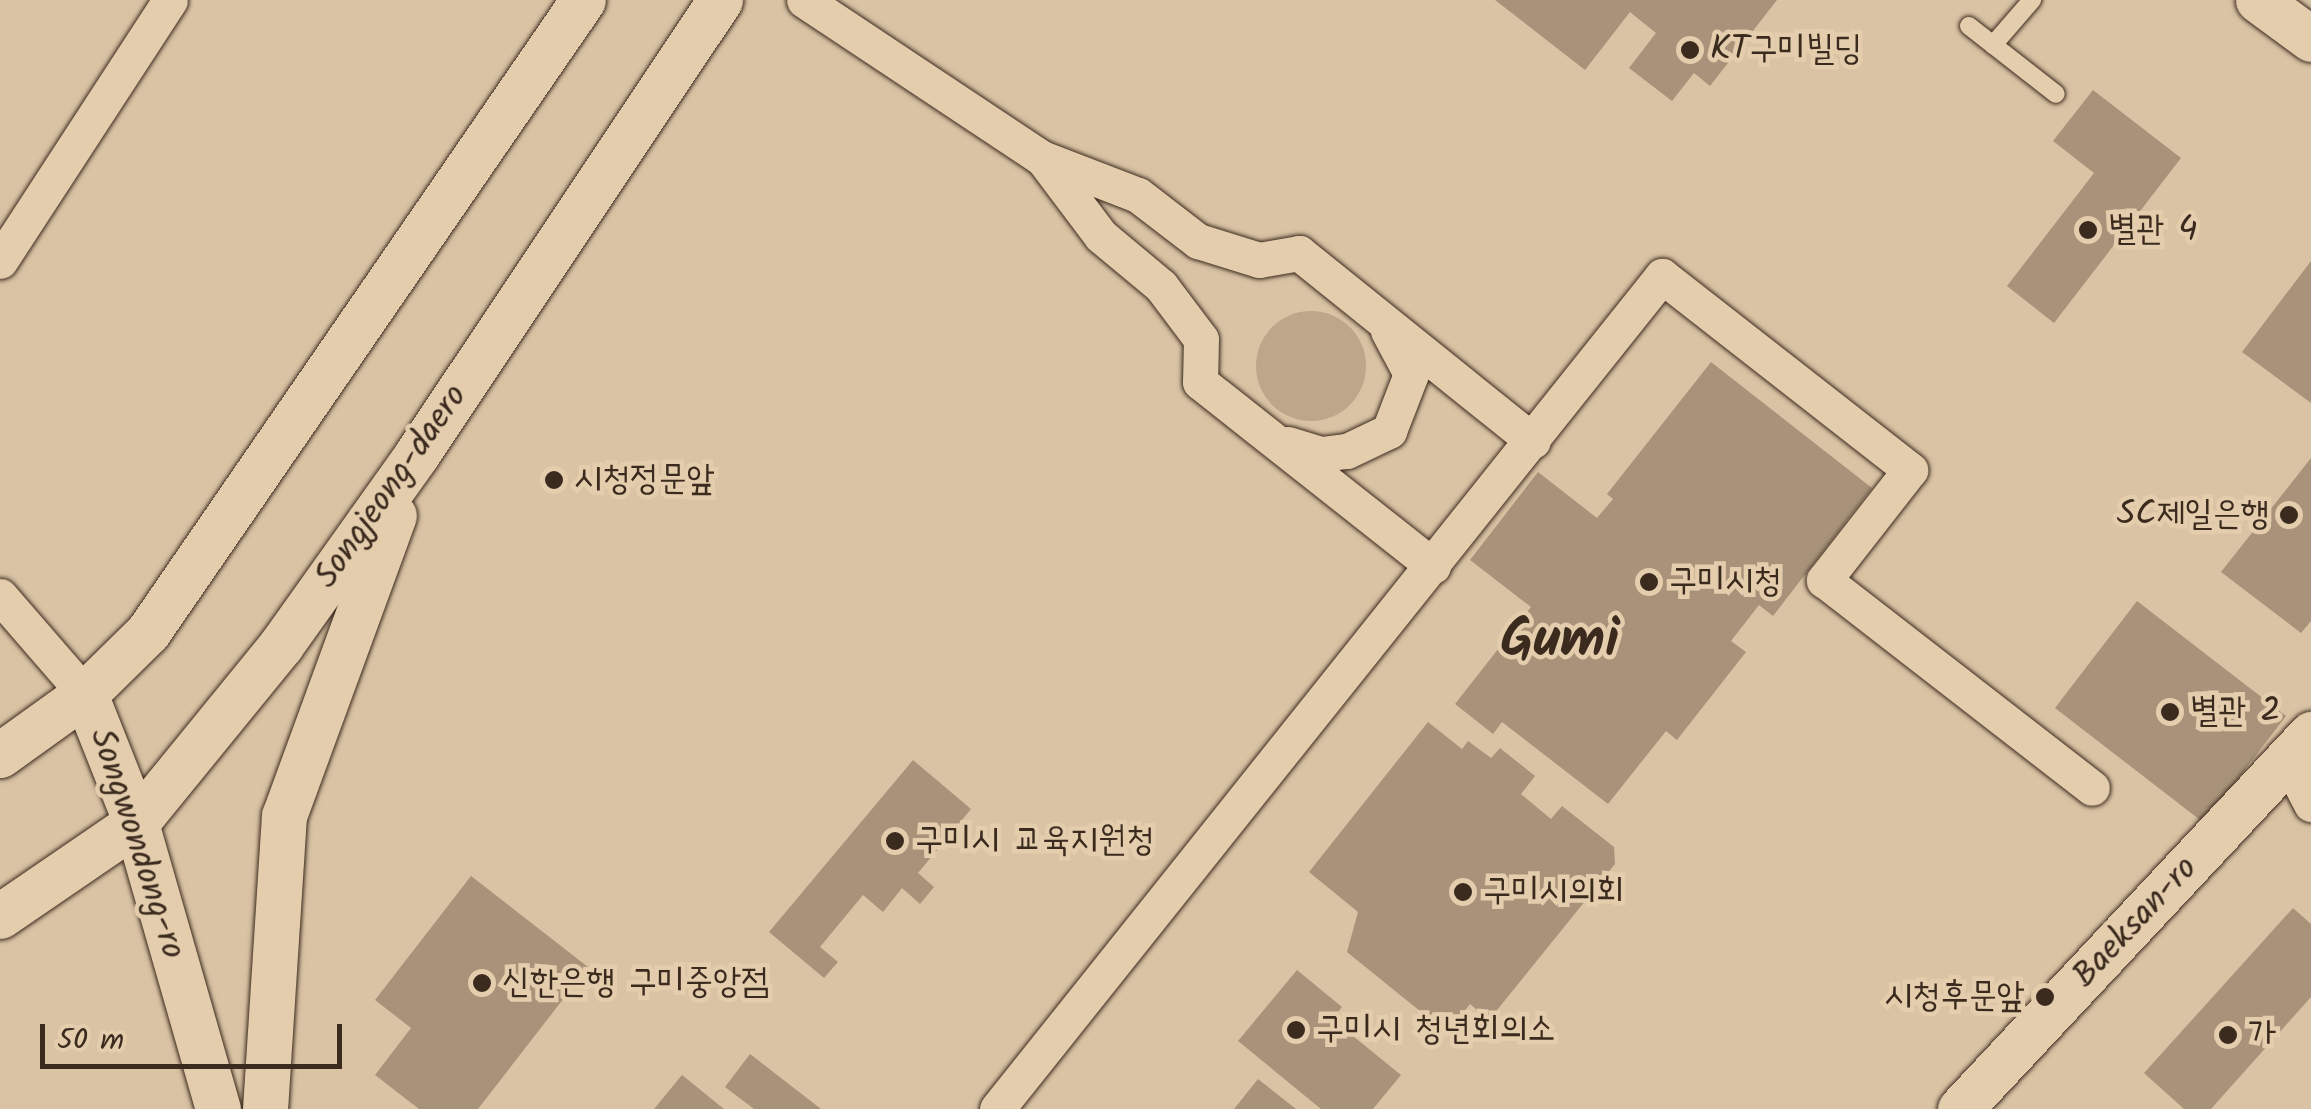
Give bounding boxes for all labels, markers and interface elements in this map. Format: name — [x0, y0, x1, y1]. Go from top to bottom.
place label: KT구미빌딩 — [1710, 29, 1862, 71]
marker: KT구미빌딩 — [1679, 39, 1701, 61]
place label: 별관 4 — [2108, 209, 2198, 251]
marker: 별관 4 — [2077, 219, 2099, 241]
street label: Songjeong-daero — [306, 377, 478, 597]
place label: 시청정문앞 — [574, 459, 715, 501]
marker: 시청정문앞 — [543, 469, 565, 491]
place label: SC제일은행 — [2117, 494, 2269, 536]
marker: SC제일은행 — [2278, 504, 2300, 526]
place label: 구미시청 — [1669, 561, 1782, 603]
marker: 구미시청 — [1638, 571, 1660, 593]
district label: Gumi — [1501, 609, 1619, 675]
place label: 별관 2 — [2190, 691, 2281, 733]
marker: 별관 2 — [2159, 701, 2181, 723]
street label: Songwondong-ro — [79, 723, 193, 965]
place label: 구미시 교육지원청 — [915, 820, 1154, 862]
marker: 구미시 교육지원청 — [884, 830, 906, 852]
street label: Baeksan-ro — [2065, 849, 2207, 997]
place label: 구미시의회 — [1483, 871, 1624, 913]
marker: 구미시의회 — [1452, 881, 1474, 903]
place label: 신한은행 구미중앙점 — [502, 962, 770, 1004]
marker: 신한은행 구미중앙점 — [471, 972, 493, 994]
place label: 시청후문앞 — [1884, 976, 2025, 1018]
marker: 시청후문앞 — [2034, 986, 2056, 1008]
scale bar — [45, 1004, 348, 1066]
place label: 구미시 청년회의소 — [1316, 1009, 1555, 1051]
place label: 가 — [2248, 1014, 2276, 1056]
text: 50 m — [57, 1017, 124, 1065]
marker: 구미시 청년회의소 — [1285, 1019, 1307, 1041]
marker: 가 — [2217, 1024, 2239, 1046]

